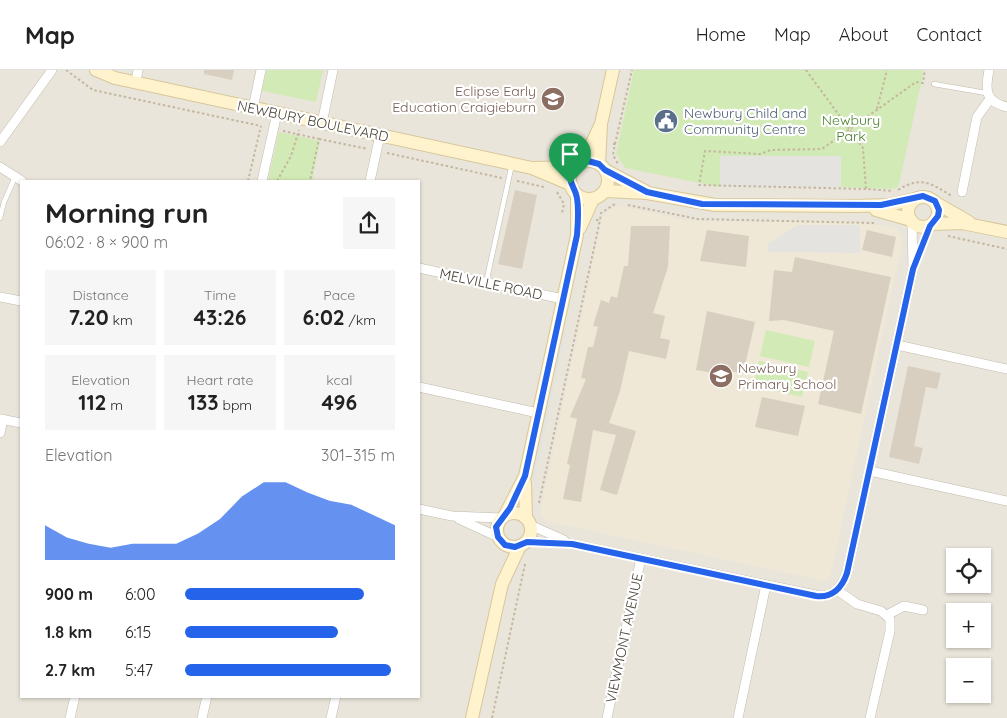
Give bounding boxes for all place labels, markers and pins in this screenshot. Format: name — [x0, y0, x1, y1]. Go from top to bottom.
place label: Eclipse Early Education Craigieburn — [392, 82, 536, 116]
school or university icon: Eclipse Early Education Craigieburn — [540, 86, 566, 112]
place label: Newbury Child and Community Centre — [684, 104, 807, 138]
public building icon: Newbury Child and Community Centre — [653, 108, 679, 134]
pin — [549, 133, 591, 184]
place label: Newbury Primary School — [738, 359, 836, 393]
school or university icon: Newbury Primary School — [708, 363, 734, 389]

